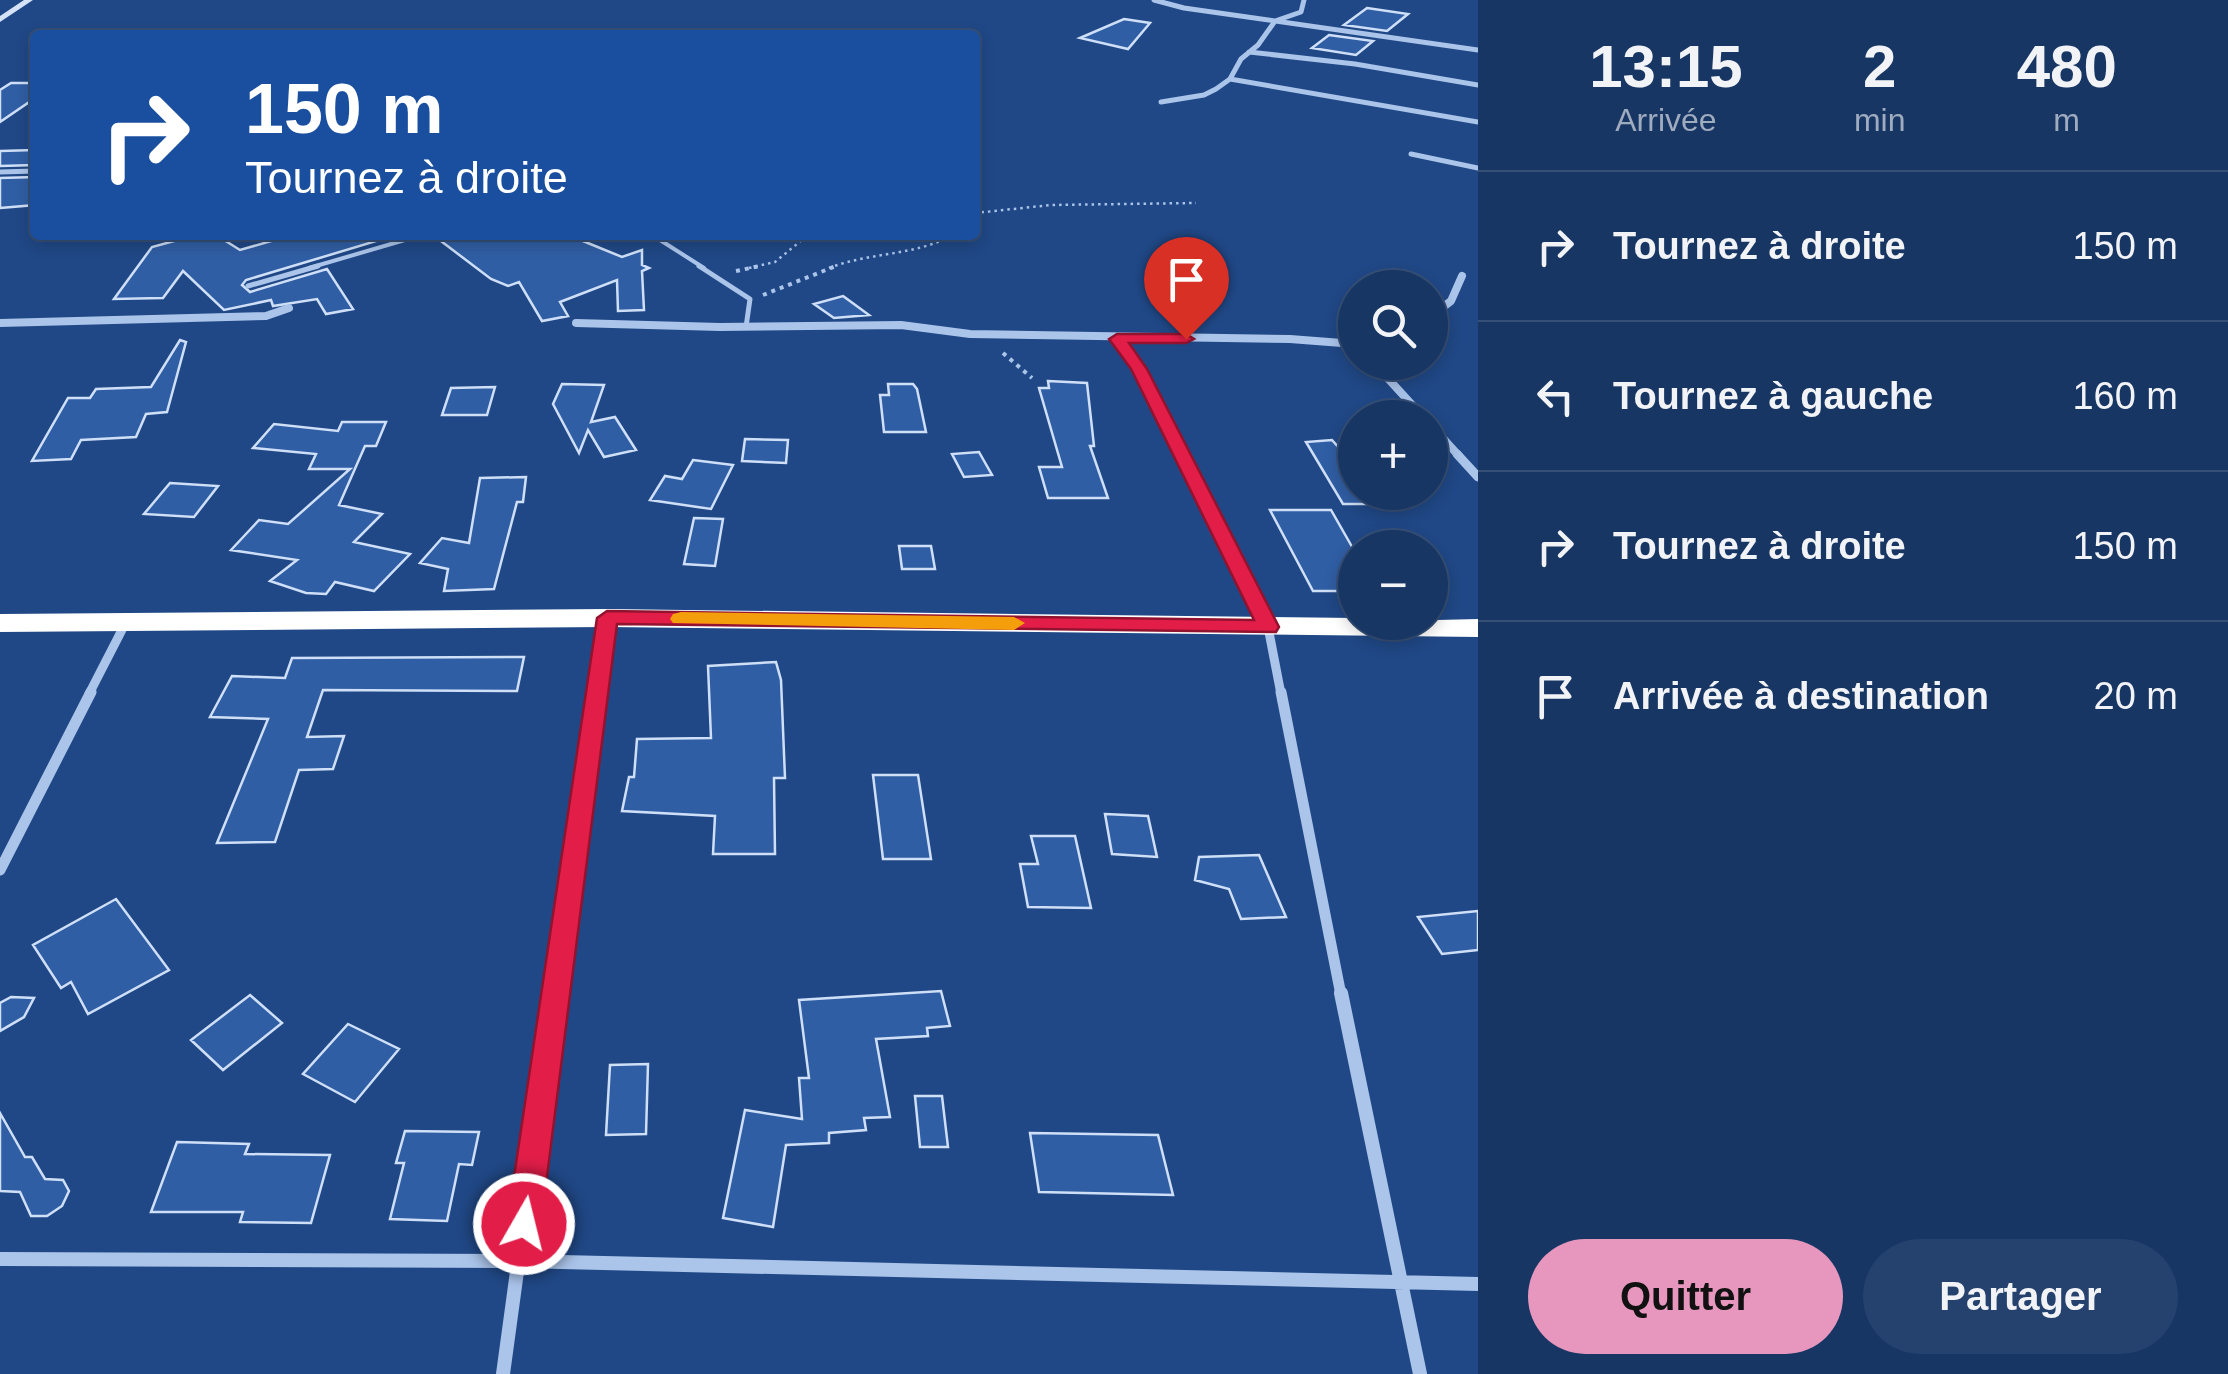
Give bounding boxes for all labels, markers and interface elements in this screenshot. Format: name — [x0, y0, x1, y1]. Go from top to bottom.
text: 13:15 — [1589, 33, 1743, 100]
text: 2 — [1863, 33, 1896, 100]
text: 480 — [2017, 33, 2117, 100]
icon: right — [80, 70, 210, 200]
text: 150 m — [245, 70, 443, 148]
text: Arrivée — [1615, 102, 1717, 138]
text: min — [1854, 102, 1905, 138]
text: m — [2053, 102, 2080, 138]
text: Tournez à droite — [245, 152, 568, 203]
icon: right — [1528, 219, 1583, 274]
text: Tournez à droite — [1613, 225, 1906, 267]
text: 150 m — [2072, 225, 2178, 267]
pin — [1144, 237, 1229, 340]
icon: arrive — [1159, 252, 1214, 307]
map controls — [1338, 270, 1448, 640]
button: search — [1338, 270, 1448, 380]
icon: left — [1528, 369, 1583, 424]
text: Tournez à gauche — [1613, 375, 1933, 417]
text: 160 m — [2072, 375, 2178, 417]
button: + — [1338, 400, 1448, 510]
icon: right — [1528, 519, 1583, 574]
text: Tournez à droite — [1613, 525, 1906, 567]
text: 150 m — [2072, 525, 2178, 567]
button: − — [1338, 530, 1448, 640]
icon: arrive — [1528, 669, 1583, 724]
text: Arrivée à destination — [1613, 675, 1989, 717]
text: 20 m — [2094, 675, 2178, 717]
position arrow — [472, 1172, 576, 1276]
button: Quitter — [1528, 1239, 1843, 1354]
button: Partager — [1863, 1239, 2178, 1354]

